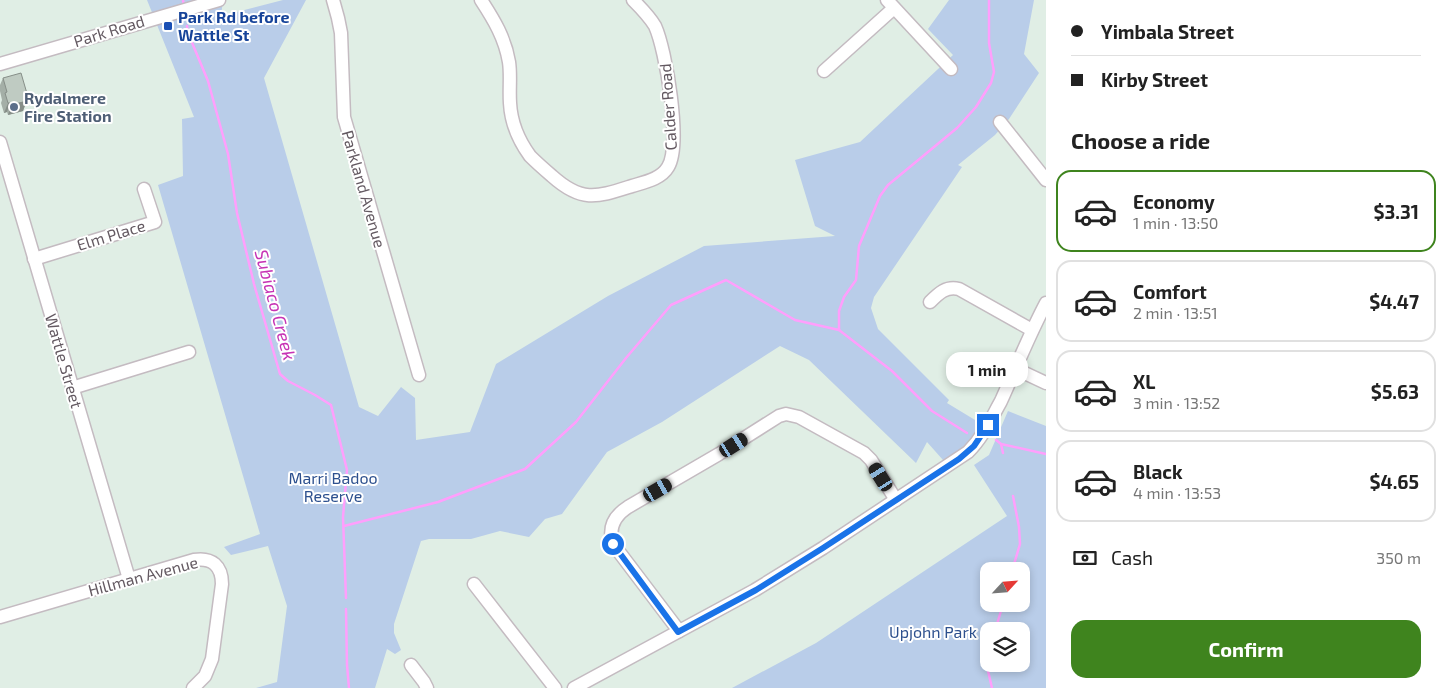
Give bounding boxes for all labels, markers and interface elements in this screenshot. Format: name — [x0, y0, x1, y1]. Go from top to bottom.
place label: Park Rd before Wattle St — [178, 7, 289, 44]
street label: Park Road — [71, 11, 147, 50]
marker: Park Rd before Wattle St — [162, 20, 174, 32]
text: Yimbala Street — [1101, 20, 1234, 43]
street label: Calder Road — [655, 63, 680, 151]
text: Kirby Street — [1101, 68, 1208, 91]
place label: Rydalmere Fire Station — [24, 88, 112, 125]
marker: Rydalmere Fire Station — [8, 101, 20, 113]
text: Choose a ride — [1071, 127, 1210, 153]
street label: Parkland Avenue — [339, 128, 390, 250]
icon: car — [1073, 189, 1118, 234]
text: Economy — [1133, 190, 1215, 213]
text: $3.31 — [1374, 200, 1419, 223]
text: 1 min · 13:50 — [1133, 213, 1218, 232]
street label: Elm Place — [74, 215, 147, 254]
water label: Subiaco Creek — [251, 247, 301, 363]
icon: car — [1073, 279, 1118, 324]
text: Comfort — [1133, 280, 1207, 303]
text: $4.47 — [1369, 290, 1419, 313]
text: 2 min · 13:51 — [1133, 303, 1218, 322]
street label: Wattle Street — [42, 311, 87, 410]
callout: 1 min — [947, 352, 1029, 388]
text: 1 min — [968, 360, 1006, 379]
icon: car — [1073, 369, 1118, 414]
text: XL — [1133, 370, 1155, 393]
text: $5.63 — [1371, 380, 1419, 403]
text: 3 min · 13:52 — [1133, 393, 1220, 412]
route end — [977, 414, 999, 436]
car — [717, 431, 750, 459]
icon: car — [1073, 459, 1118, 504]
car — [866, 460, 895, 494]
text: Black — [1133, 460, 1183, 483]
park label: Marri Badoo Reserve — [288, 468, 378, 505]
text: $4.65 — [1370, 470, 1419, 493]
car — [641, 476, 674, 504]
text: 4 min · 13:53 — [1133, 483, 1221, 502]
route start — [602, 533, 624, 555]
icon: cash — [1071, 544, 1099, 572]
text: Cash — [1111, 546, 1153, 569]
text: 350 m — [1376, 548, 1421, 567]
street label: Hillman Avenue — [86, 552, 200, 599]
north arrow — [980, 562, 1030, 612]
map controls — [980, 562, 1030, 672]
button: Confirm — [1071, 620, 1421, 678]
park label: Upjohn Park — [889, 622, 977, 642]
button: layers — [980, 622, 1030, 672]

